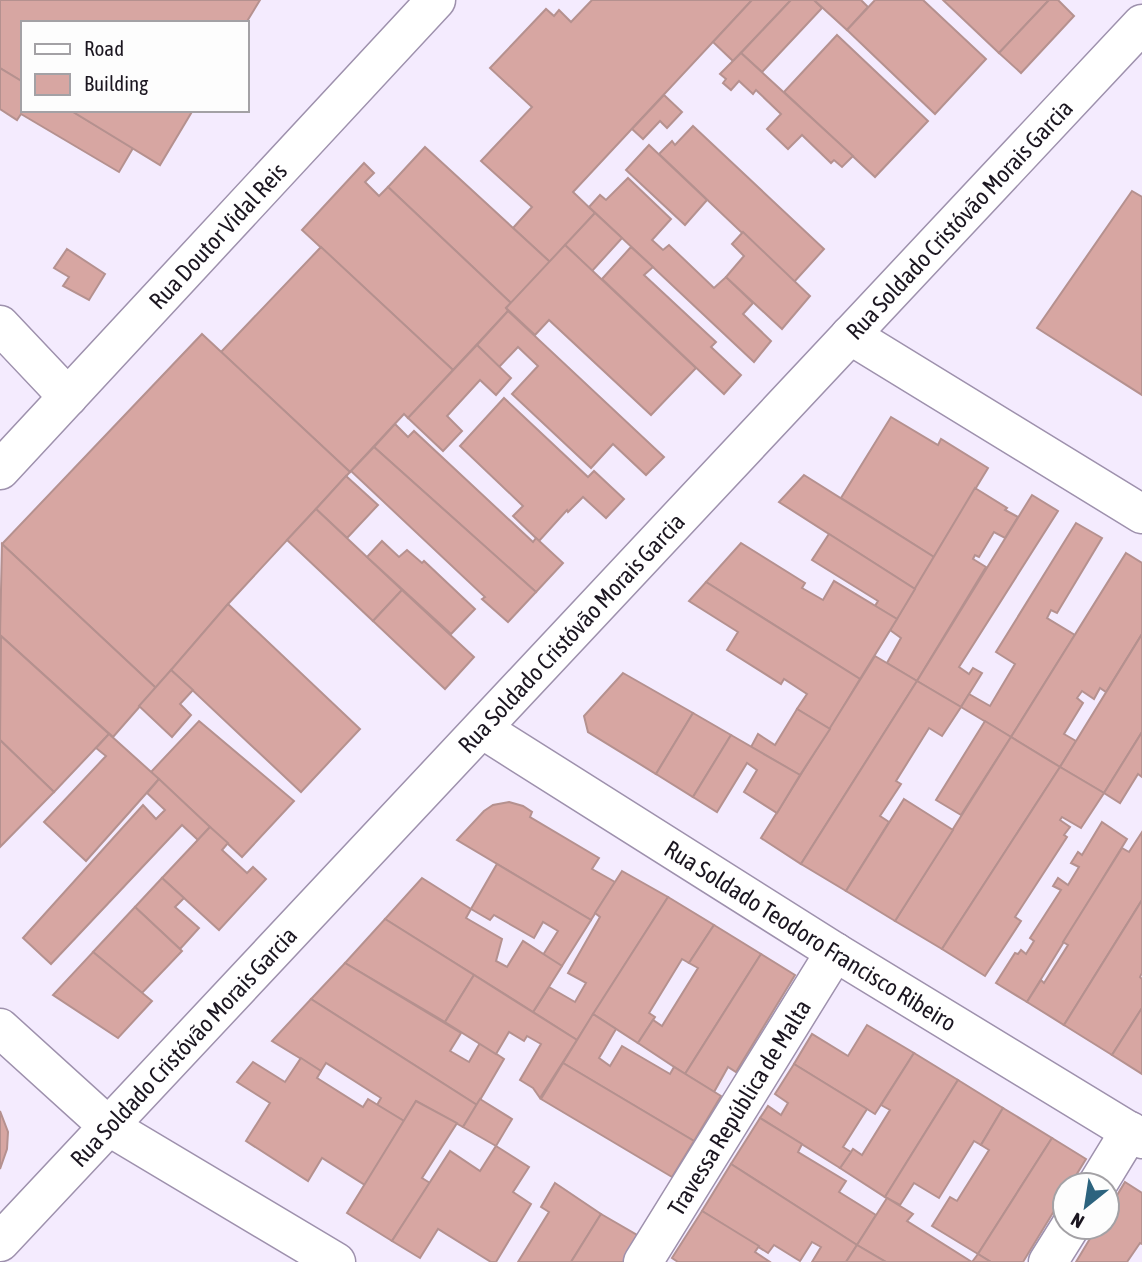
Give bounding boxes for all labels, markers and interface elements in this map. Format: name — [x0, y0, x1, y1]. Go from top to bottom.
legend — [21, 21, 248, 112]
text: Road — [84, 36, 124, 60]
text: Building — [84, 71, 148, 95]
street label: Rua Soldado Cristóvão Morais Garcia — [840, 94, 1078, 345]
street label: Rua Doutor Vidal Reis — [143, 157, 292, 314]
street label: Rua Soldado Cristóvão Morais Garcia — [452, 508, 690, 758]
street label: Rua Soldado Teodoro Francisco Ribeiro — [660, 834, 961, 1036]
street label: Rua Soldado Cristóvão Morais Garcia — [65, 921, 302, 1172]
street label: Travessa República de Malta — [662, 994, 816, 1220]
north arrow — [1051, 1171, 1121, 1241]
text: N — [1067, 1208, 1088, 1233]

